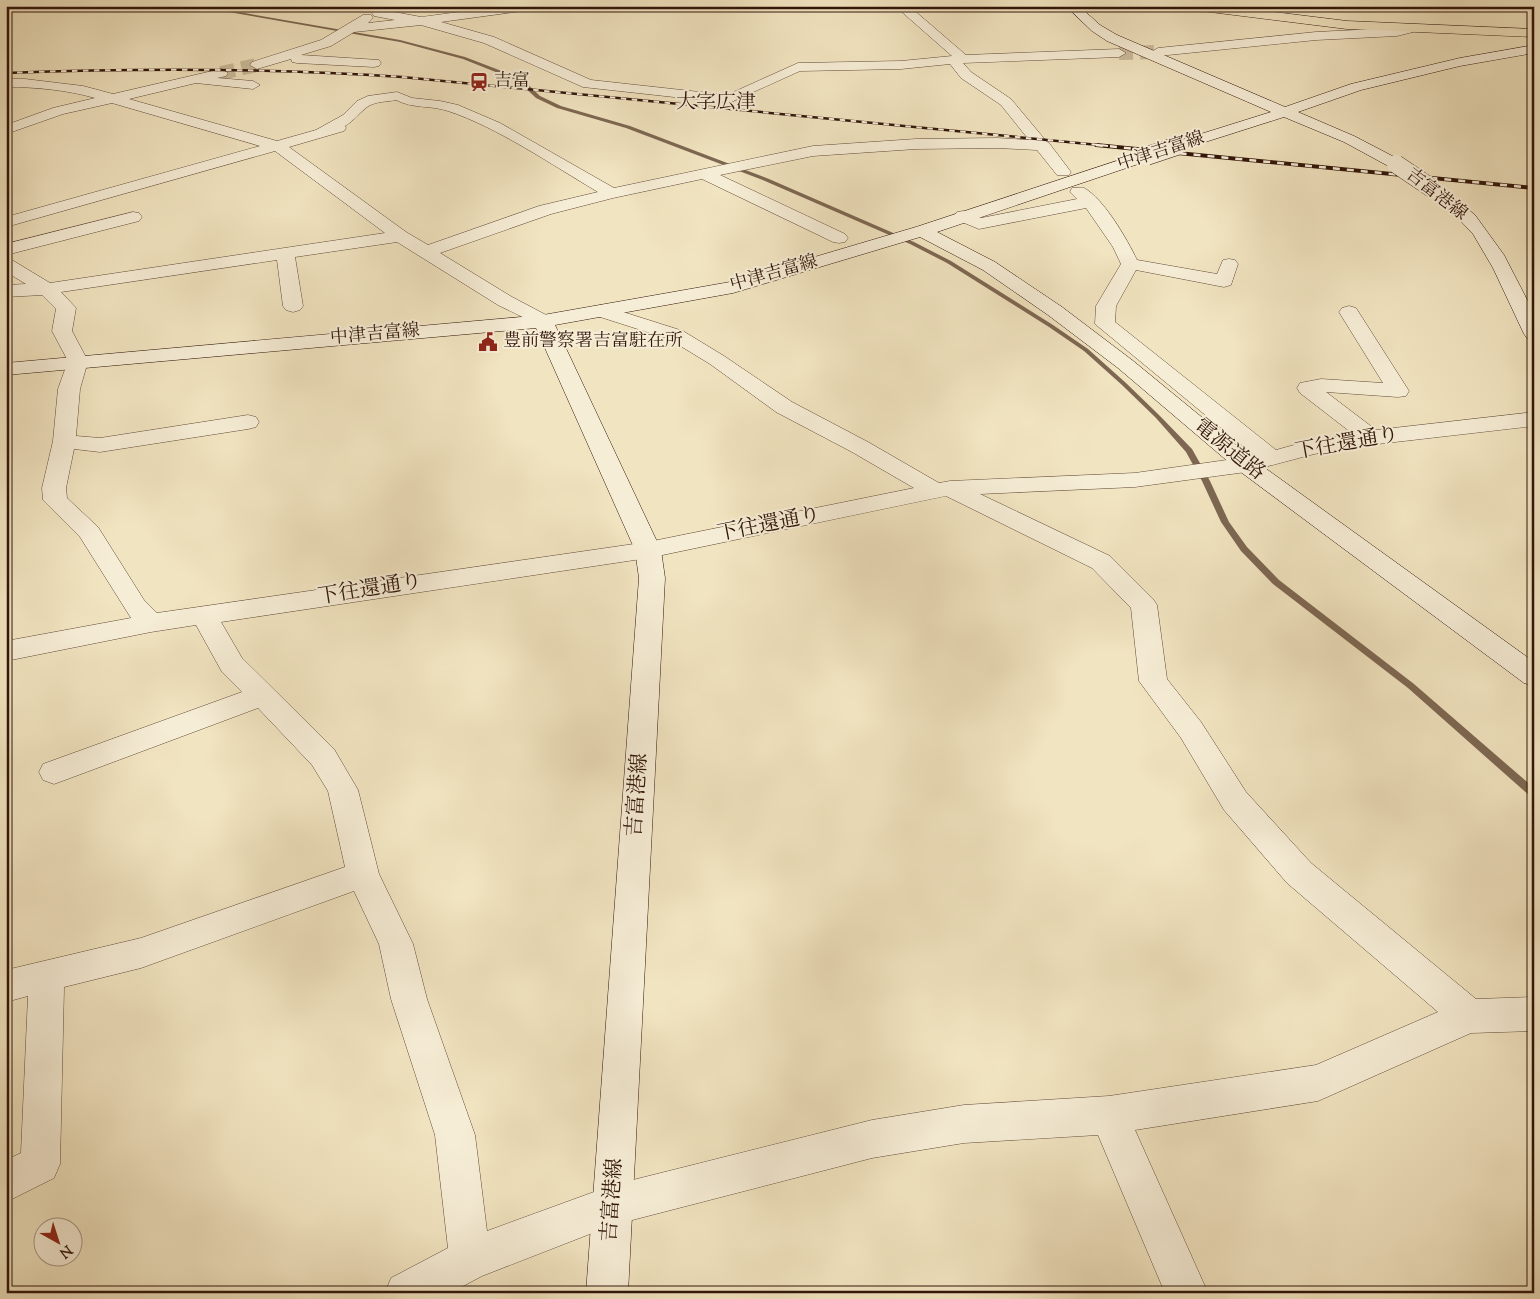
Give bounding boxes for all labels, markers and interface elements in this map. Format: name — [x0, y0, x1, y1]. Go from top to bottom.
place label: 吉富 — [494, 69, 530, 95]
station icon: 吉富 — [468, 71, 490, 93]
district label: 大字広津 — [676, 89, 756, 118]
street label: 中津吉富線 — [1114, 126, 1208, 178]
street label: 吉富港線 — [1400, 163, 1472, 227]
street label: 中津吉富線 — [727, 249, 821, 299]
street label: 中津吉富線 — [329, 318, 421, 352]
place label: 豊前警察署吉富駐在所 — [503, 329, 683, 355]
public building icon: 豊前警察署吉富駐在所 — [477, 331, 499, 353]
street label: 電源道路 — [1187, 412, 1271, 488]
street label: 下往還通り — [1293, 420, 1401, 468]
street label: 下往還通り — [715, 500, 823, 550]
street label: 下往還通り — [316, 567, 424, 613]
street label: 吉富港線 — [620, 752, 656, 838]
street label: 吉富港線 — [595, 1157, 631, 1243]
north arrow — [32, 1216, 82, 1266]
text: N — [54, 1239, 76, 1262]

